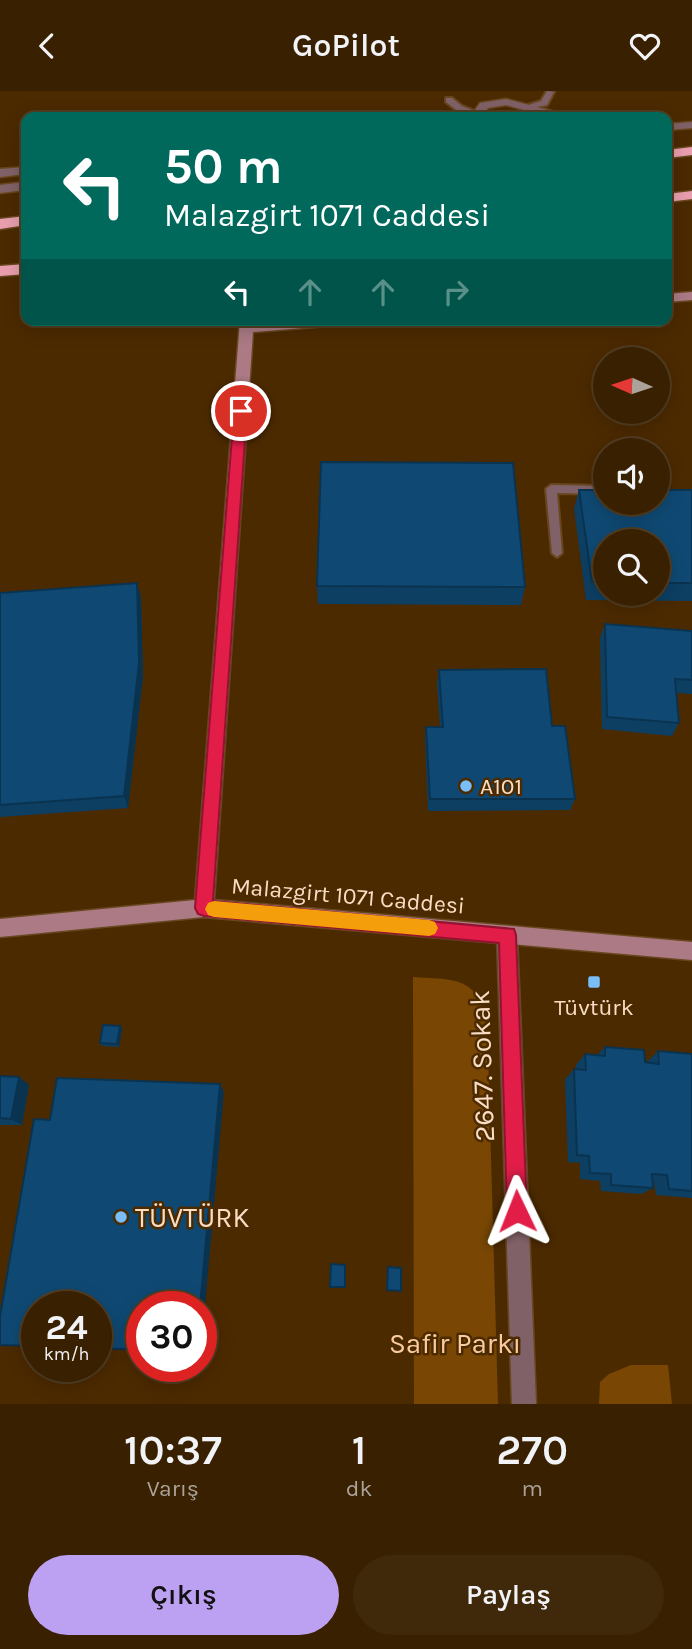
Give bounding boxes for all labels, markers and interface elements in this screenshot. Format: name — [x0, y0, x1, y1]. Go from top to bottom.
icon: back — [28, 27, 66, 65]
text: GoPilot — [292, 27, 400, 64]
icon: heart — [626, 27, 664, 65]
text: 50 m — [164, 138, 282, 195]
icon: left — [49, 140, 140, 231]
text: Malazgirt 1071 Caddesi — [164, 197, 490, 234]
icon: left — [218, 273, 256, 311]
icon: ahead — [291, 273, 329, 311]
icon: ahead — [364, 273, 402, 311]
icon: right — [437, 273, 475, 311]
north arrow — [593, 347, 670, 423]
map controls — [593, 347, 670, 606]
pin — [211, 381, 271, 441]
icon: arrive — [222, 392, 260, 430]
button: sound — [593, 438, 670, 515]
button: search — [593, 529, 670, 606]
place label: A101 — [480, 773, 522, 800]
marker: A101 — [458, 778, 474, 794]
street label: Malazgirt 1071 Caddesi — [230, 872, 466, 920]
marker: Tüvtürk — [586, 974, 602, 990]
street label: 2647. Sokak — [463, 990, 501, 1142]
place label: Tüvtürk — [554, 994, 634, 1021]
position arrow — [480, 1174, 554, 1248]
place label: TÜVTÜRK — [135, 1201, 250, 1234]
marker: TÜVTÜRK — [113, 1209, 129, 1225]
speed limit sign: 30 — [126, 1291, 217, 1382]
text: 24 — [46, 1307, 88, 1348]
park label: Safir Parkı — [389, 1327, 521, 1360]
text: km/h — [44, 1343, 89, 1365]
text: 10:37 — [124, 1425, 222, 1475]
text: 1 — [352, 1425, 366, 1475]
text: 270 — [496, 1425, 568, 1475]
text: Varış — [147, 1475, 199, 1502]
text: dk — [346, 1475, 372, 1502]
text: m — [521, 1475, 543, 1502]
button: Çıkış — [28, 1555, 339, 1635]
button: Paylaş — [353, 1555, 664, 1635]

